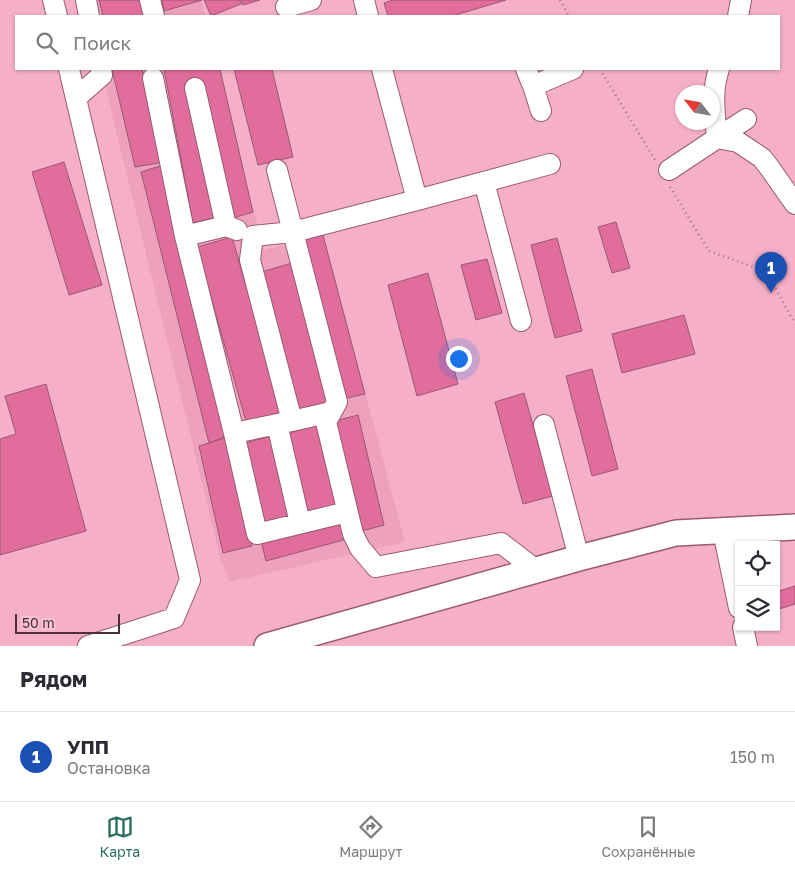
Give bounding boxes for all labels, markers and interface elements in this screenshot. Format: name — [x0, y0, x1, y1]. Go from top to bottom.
search box — [15, 15, 780, 70]
icon: search — [33, 29, 61, 57]
text: Поиск — [73, 31, 132, 54]
north arrow — [675, 85, 720, 130]
pin: 1 — [755, 252, 787, 293]
your location — [446, 346, 472, 372]
map controls — [735, 541, 780, 631]
button: locate — [735, 541, 780, 586]
button: layers — [735, 586, 780, 631]
scale bar — [15, 611, 120, 634]
text: 50 m — [22, 614, 55, 631]
text: Рядом — [20, 666, 87, 692]
text: УПП — [67, 735, 109, 758]
text: 1 — [32, 747, 40, 767]
text: 150 m — [730, 747, 775, 767]
text: Остановка — [67, 758, 151, 778]
tab: Карта — [100, 813, 140, 860]
tab: Маршрут — [339, 813, 402, 860]
tab: Сохранённые — [601, 813, 695, 860]

